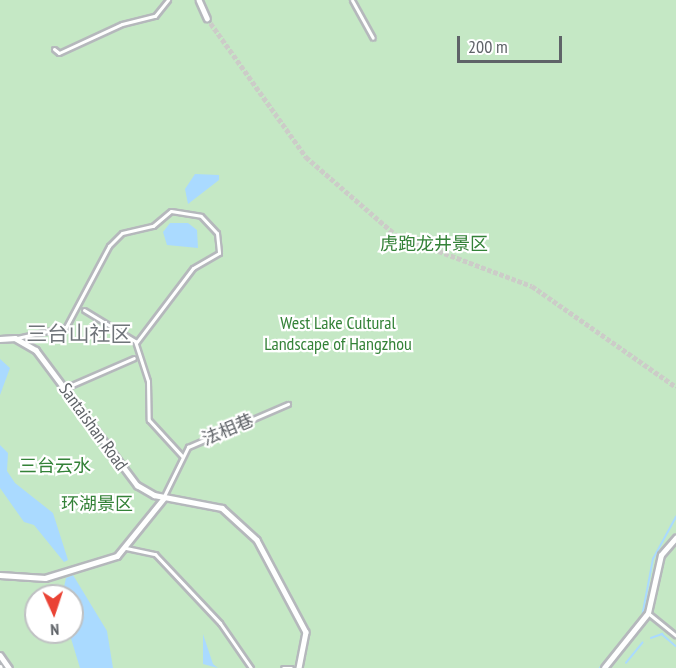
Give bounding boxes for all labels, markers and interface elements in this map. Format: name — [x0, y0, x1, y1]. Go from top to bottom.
scale bar — [460, 24, 565, 62]
text: 200 m — [468, 35, 508, 58]
park label: 虎跑龙井景区 — [380, 233, 488, 255]
park label: West Lake Cultural Landscape of Hangzhou — [264, 313, 412, 356]
district label: 三台山社区 — [27, 321, 131, 347]
street label: Santaishan Road — [54, 379, 132, 475]
street label: 法相巷 — [199, 410, 257, 450]
park label: 三台云水 — [19, 455, 91, 477]
park label: 环湖景区 — [61, 493, 133, 515]
north arrow — [24, 584, 84, 644]
text: N — [50, 620, 60, 640]

